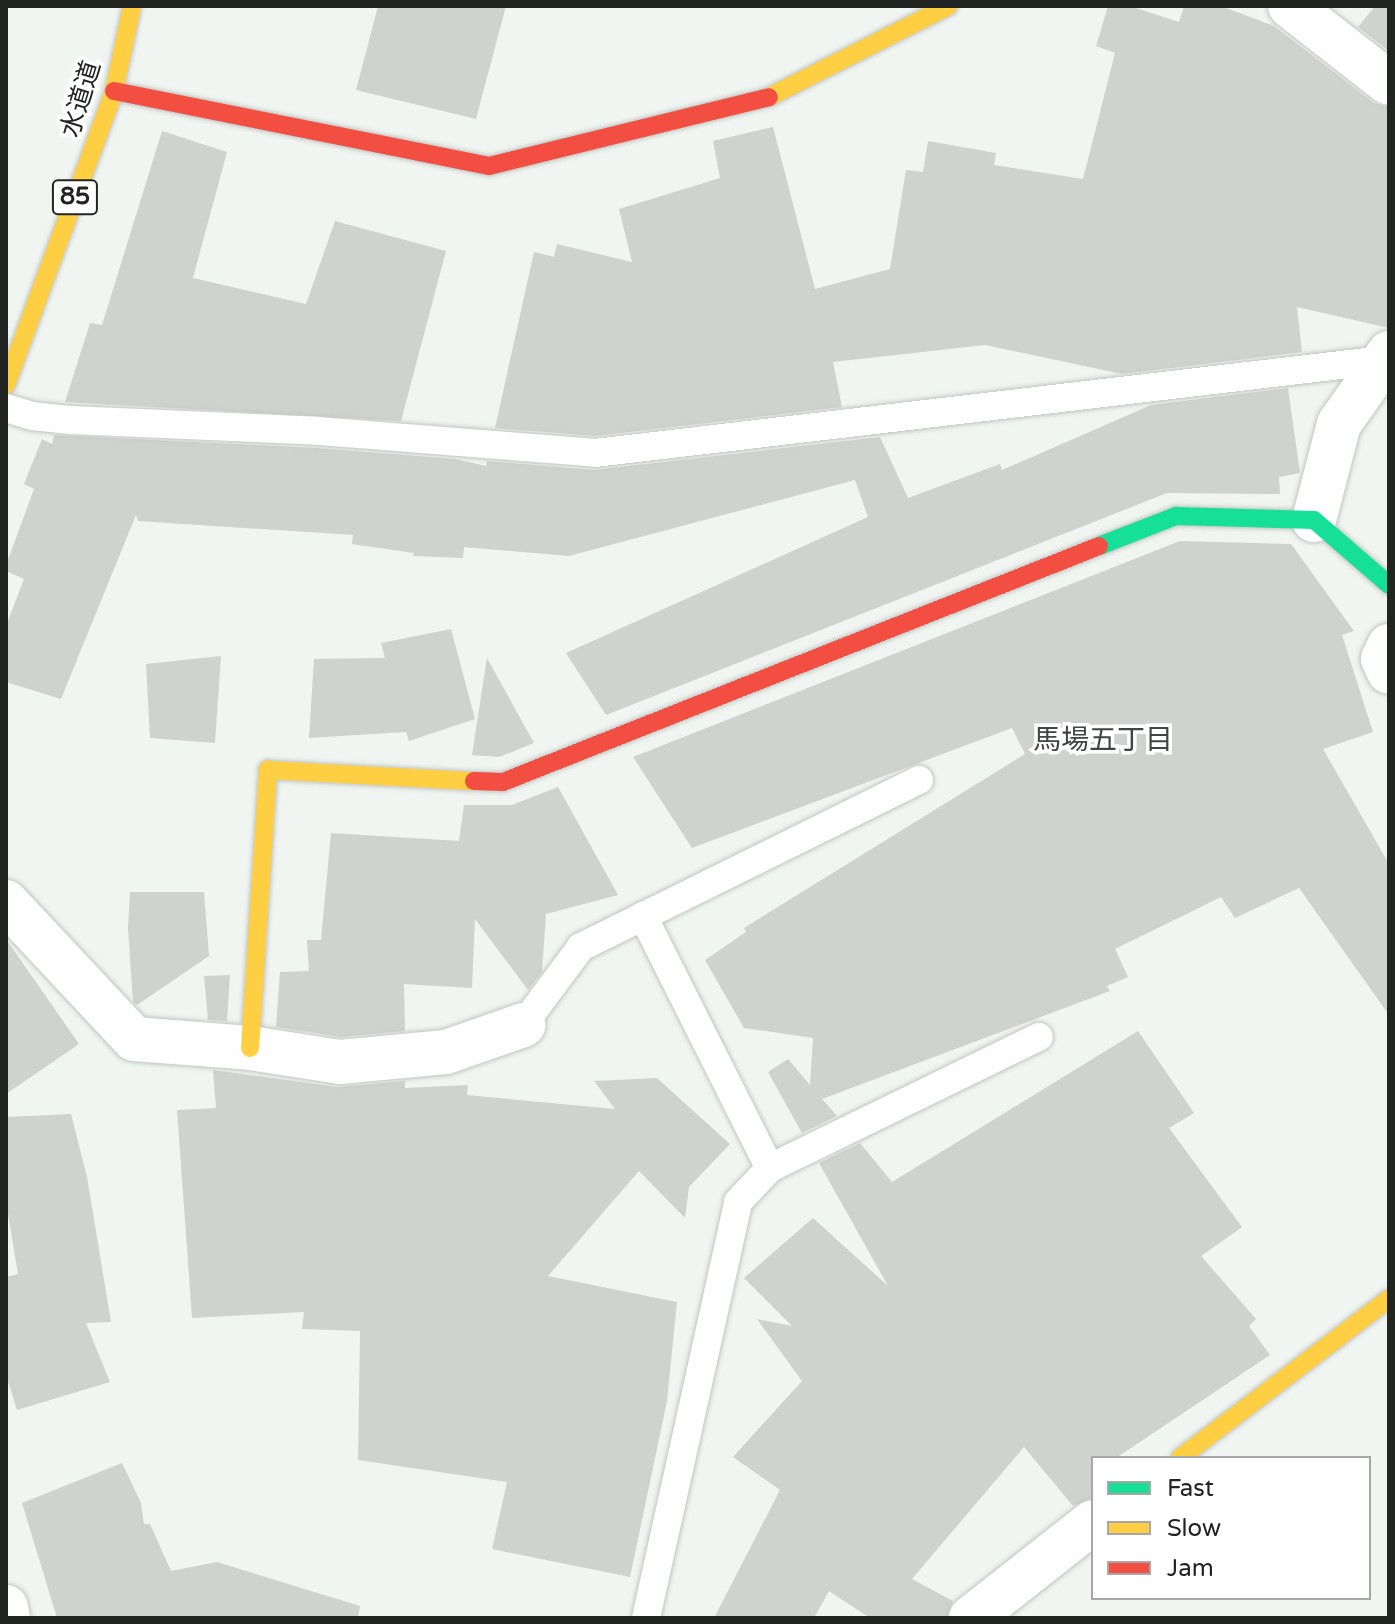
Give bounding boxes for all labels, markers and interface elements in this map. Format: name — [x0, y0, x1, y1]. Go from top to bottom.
street label: 水道道 — [55, 57, 107, 141]
road number: 85 — [51, 177, 99, 217]
district label: 馬場五丁目 — [1033, 723, 1173, 757]
legend — [1091, 1456, 1371, 1600]
text: Fast — [1167, 1474, 1214, 1503]
text: Slow — [1167, 1514, 1221, 1543]
text: Jam — [1167, 1554, 1214, 1583]

